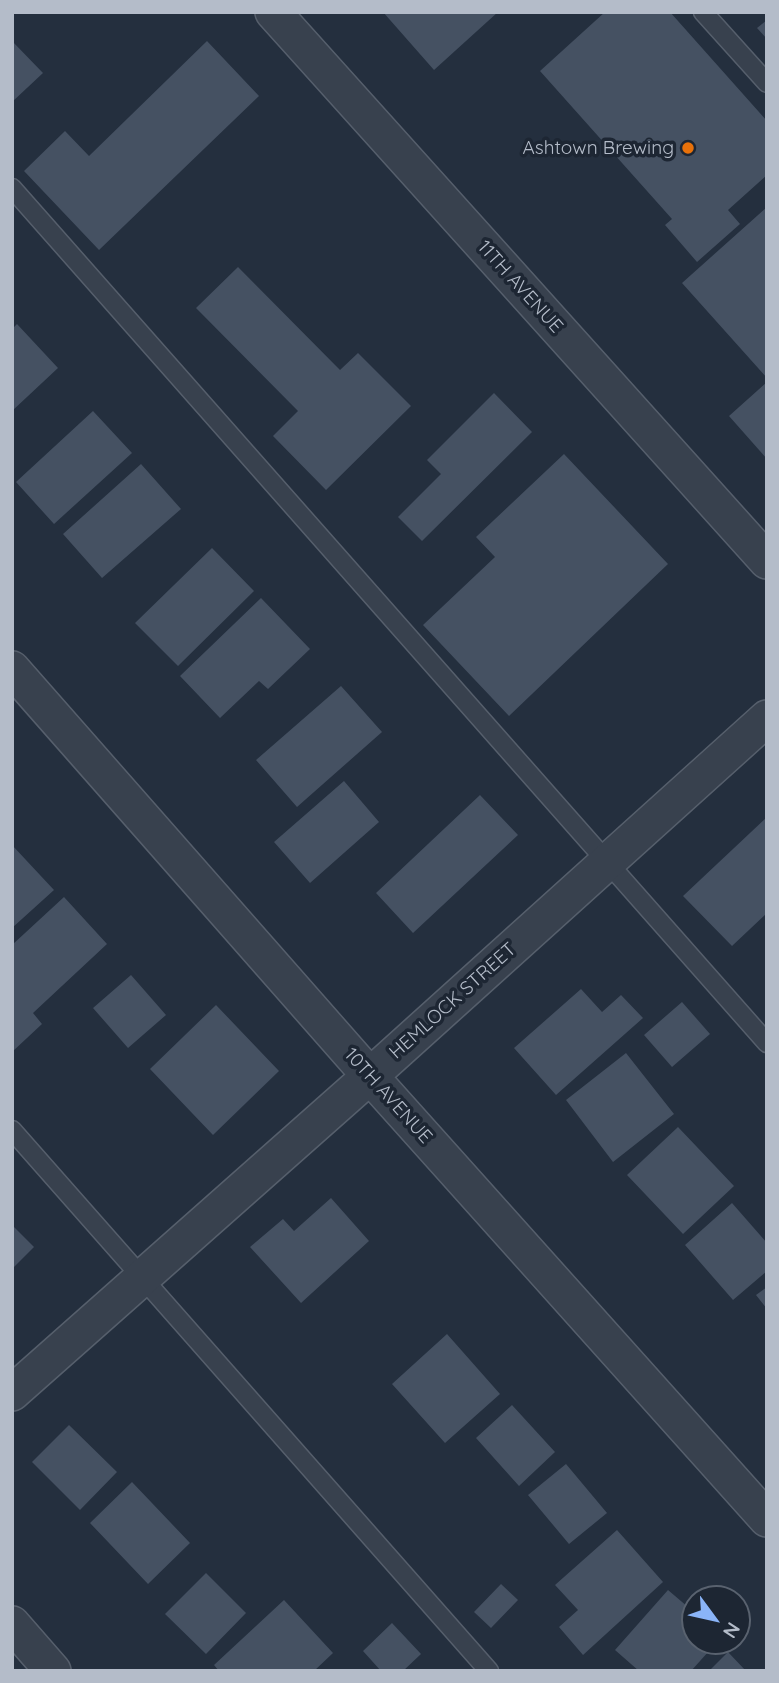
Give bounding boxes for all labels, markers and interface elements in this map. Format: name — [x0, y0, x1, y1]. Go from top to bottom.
place label: Ashtown Brewing — [523, 137, 674, 159]
marker: Ashtown Brewing — [680, 140, 696, 156]
street label: 11TH AVENUE — [473, 236, 567, 338]
street label: HEMLOCK STREET — [385, 938, 521, 1064]
street label: 10TH AVENUE — [339, 1044, 437, 1148]
north arrow — [681, 1585, 751, 1655]
text: N — [718, 1618, 746, 1643]

